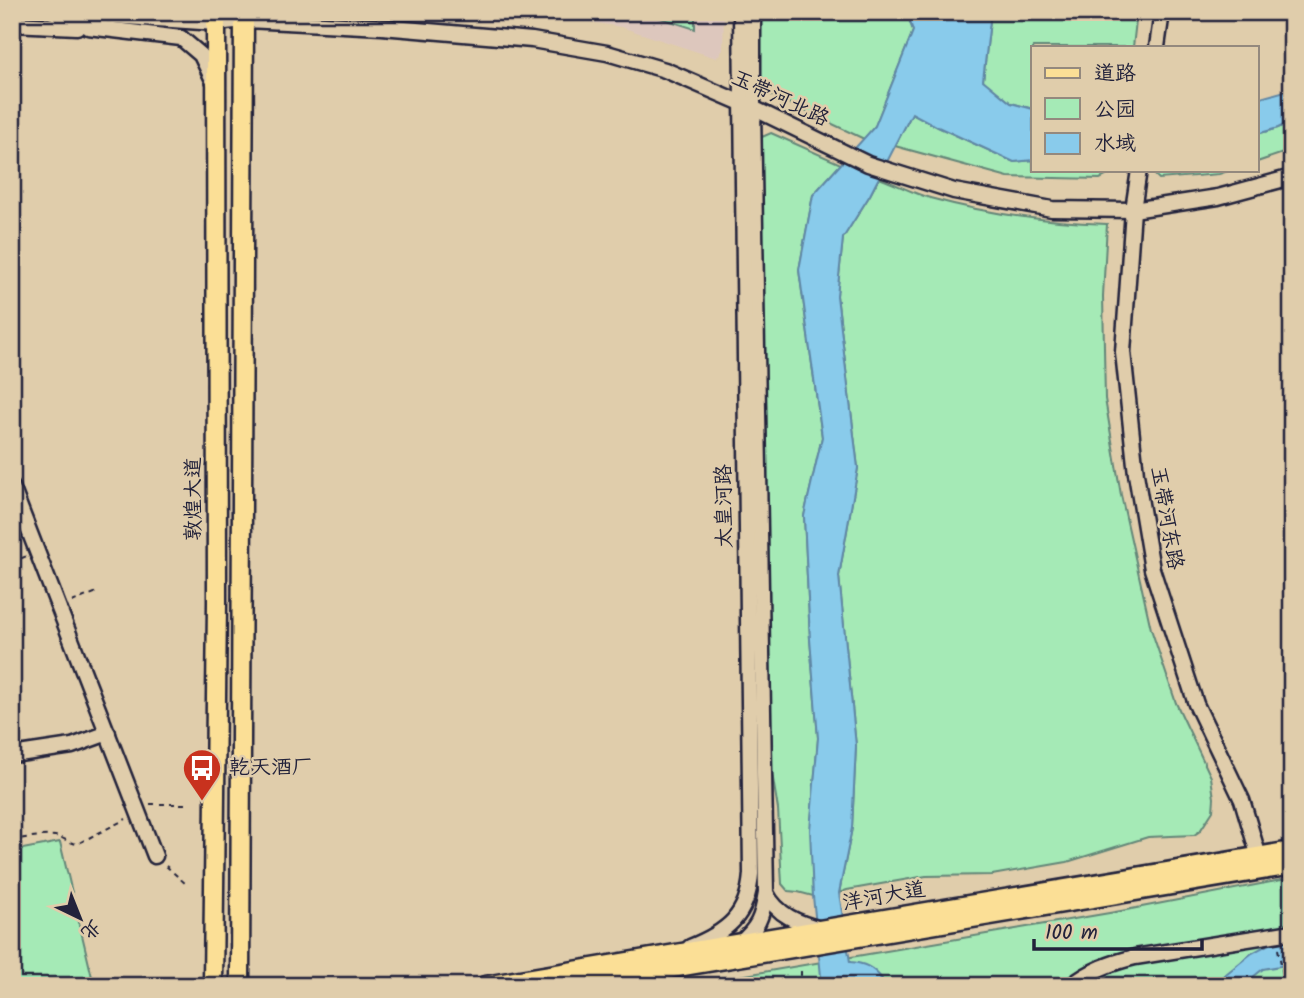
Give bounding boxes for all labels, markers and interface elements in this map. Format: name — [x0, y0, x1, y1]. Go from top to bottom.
legend — [1031, 46, 1258, 172]
text: 道路 — [1094, 58, 1136, 91]
street label: 玉带河北路 — [725, 62, 835, 136]
text: 公园 — [1094, 94, 1136, 127]
text: 水域 — [1094, 128, 1136, 161]
street label: 敦煌大道 — [178, 457, 211, 541]
street label: 玉带河东路 — [1141, 463, 1191, 573]
street label: 太皇河路 — [708, 464, 742, 548]
bus stop icon: 乾天酒厂 — [181, 747, 223, 802]
place label: 乾天酒厂 — [229, 752, 313, 785]
street label: 洋河大道 — [840, 873, 928, 921]
north arrow — [46, 883, 116, 953]
scale bar — [1034, 907, 1202, 951]
text: 北 — [73, 912, 107, 946]
text: 100 m — [1045, 917, 1098, 950]

